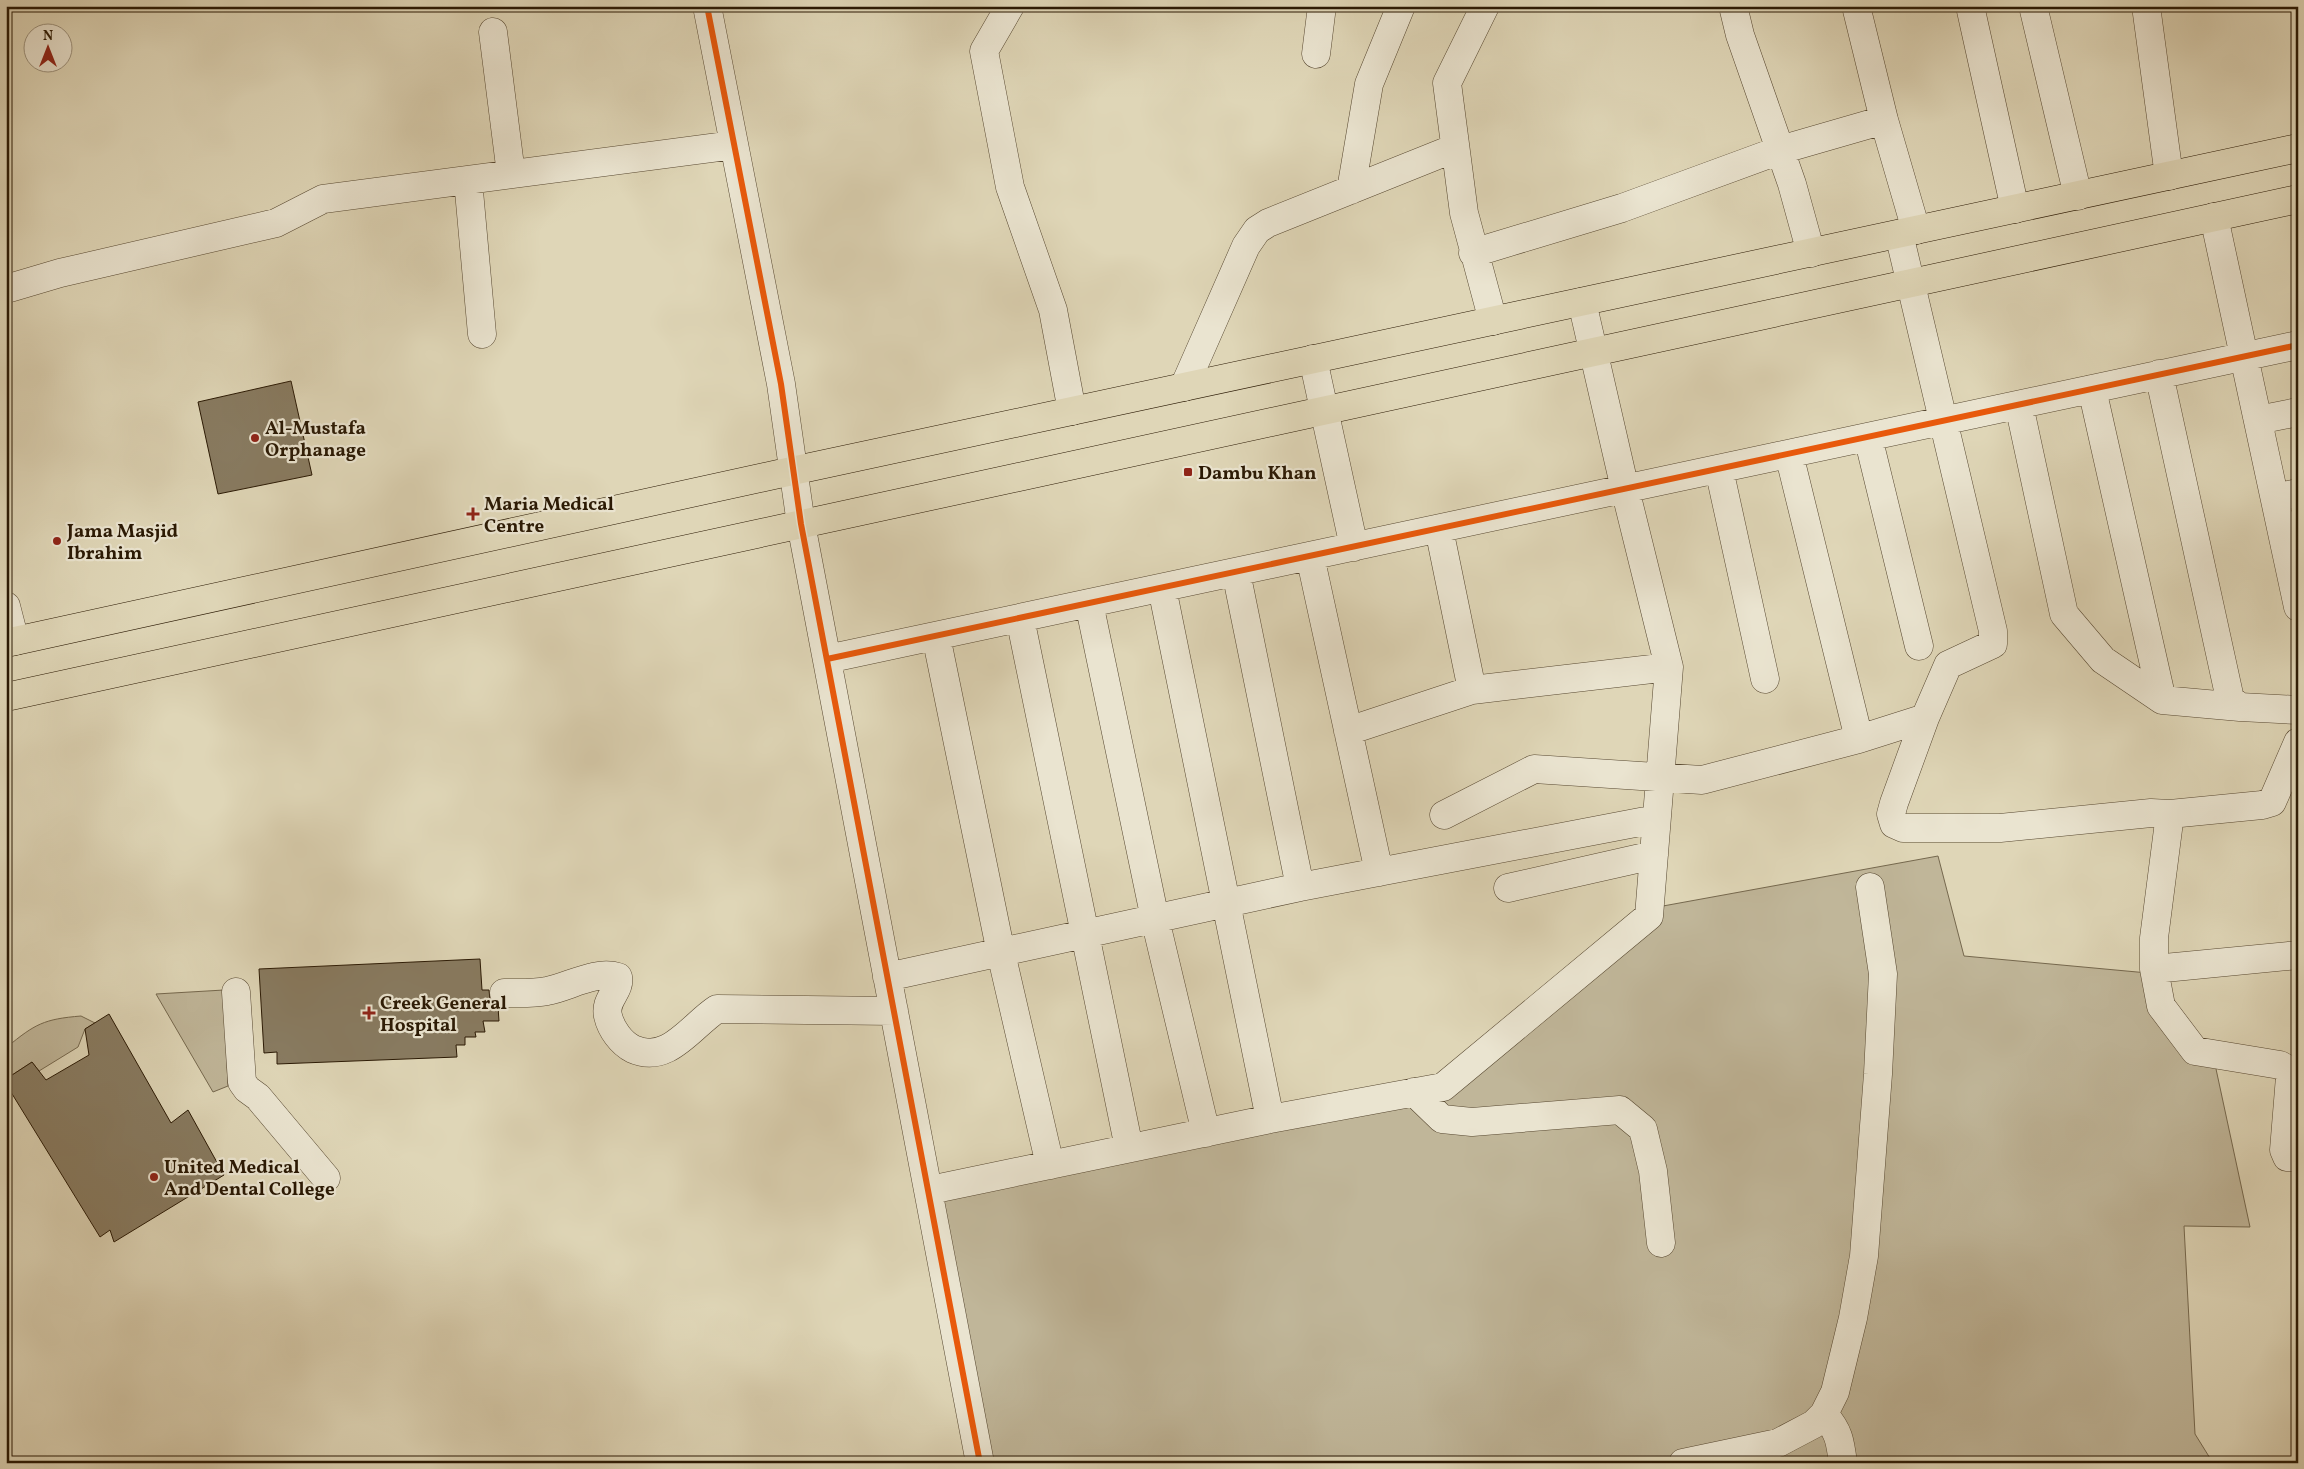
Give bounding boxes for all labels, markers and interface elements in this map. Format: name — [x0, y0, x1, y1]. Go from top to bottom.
north arrow — [22, 22, 72, 72]
text: N — [43, 27, 53, 46]
place label: Al-Mustafa Orphanage — [265, 416, 366, 464]
marker: Al-Mustafa Orphanage — [249, 432, 261, 444]
place label: Dambu Khan — [1198, 461, 1317, 487]
marker: Dambu Khan — [1182, 466, 1194, 478]
place label: Maria Medical Centre — [484, 492, 614, 540]
marker: Maria Medical Centre — [466, 507, 480, 521]
place label: Jama Masjid Ibrahim — [66, 519, 179, 567]
marker: Jama Masjid Ibrahim — [51, 535, 63, 547]
place label: Creek General Hospital — [380, 991, 507, 1039]
marker: Creek General Hospital — [362, 1006, 376, 1020]
place label: United Medical And Dental College — [164, 1155, 335, 1203]
marker: United Medical And Dental College — [148, 1171, 160, 1183]

